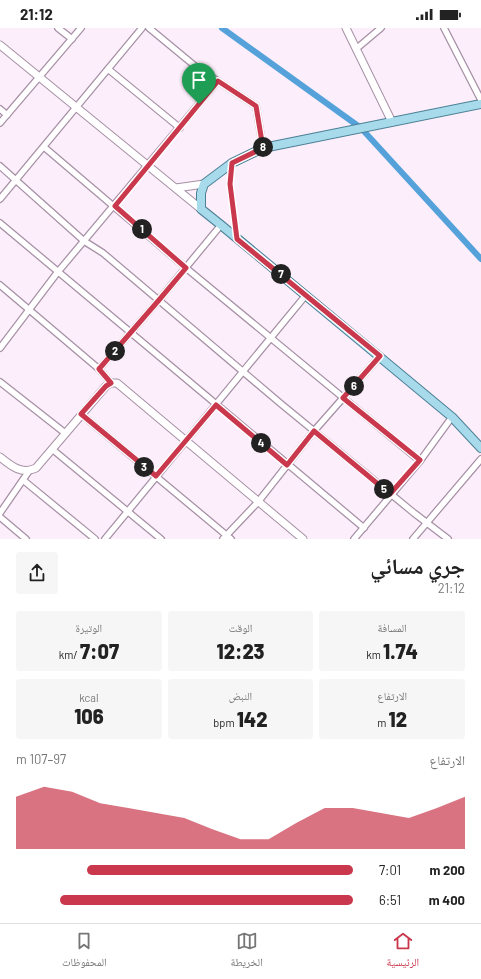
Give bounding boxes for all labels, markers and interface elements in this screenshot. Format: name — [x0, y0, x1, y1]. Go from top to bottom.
text: 21:12 — [20, 5, 53, 23]
pin — [182, 63, 216, 104]
icon: arrive — [188, 69, 210, 91]
pin: 8 — [253, 137, 273, 157]
text: 8 — [260, 140, 266, 153]
pin: 1 — [132, 219, 152, 239]
text: 1 — [140, 222, 144, 235]
pin: 7 — [271, 264, 291, 284]
text: 7 — [278, 267, 284, 280]
pin: 2 — [105, 341, 125, 361]
text: 2 — [112, 344, 118, 357]
pin: 6 — [344, 376, 364, 396]
text: 6 — [351, 379, 357, 392]
pin: 4 — [251, 433, 271, 453]
text: 4 — [258, 436, 264, 449]
pin: 3 — [134, 457, 154, 477]
text: 3 — [141, 460, 147, 473]
pin: 5 — [374, 479, 394, 499]
text: 5 — [381, 482, 387, 495]
button: share — [16, 552, 58, 594]
text: جري مسائي — [370, 552, 465, 578]
text: 21:12 — [438, 580, 465, 596]
text: الوتيرة — [75, 621, 102, 634]
text: الوقت — [229, 621, 252, 634]
text: المسافة — [378, 621, 407, 634]
text: 7:07 — [80, 639, 119, 663]
text: 12:23 — [217, 639, 264, 663]
text: 1.74 — [383, 639, 418, 663]
text: /km — [59, 648, 80, 661]
text: km — [366, 648, 383, 661]
text: النبض — [229, 689, 252, 702]
text: الارتفاع — [377, 689, 407, 702]
text: kcal — [79, 691, 98, 704]
text: 106 — [74, 704, 104, 728]
text: 142 — [237, 707, 268, 731]
text: 12 — [389, 707, 407, 731]
text: bpm — [213, 716, 237, 729]
text: m — [377, 716, 389, 729]
text: 97–107 m — [16, 751, 66, 767]
text: الارتفاع — [430, 752, 465, 768]
text: 7:01 — [379, 862, 401, 878]
text: 200 m — [429, 862, 465, 878]
text: 6:51 — [379, 892, 401, 908]
text: 400 m — [429, 892, 465, 908]
tab: المحفوظات — [62, 930, 107, 973]
tab: الخريطة — [230, 930, 263, 973]
tab: الرئيسية — [387, 930, 419, 973]

